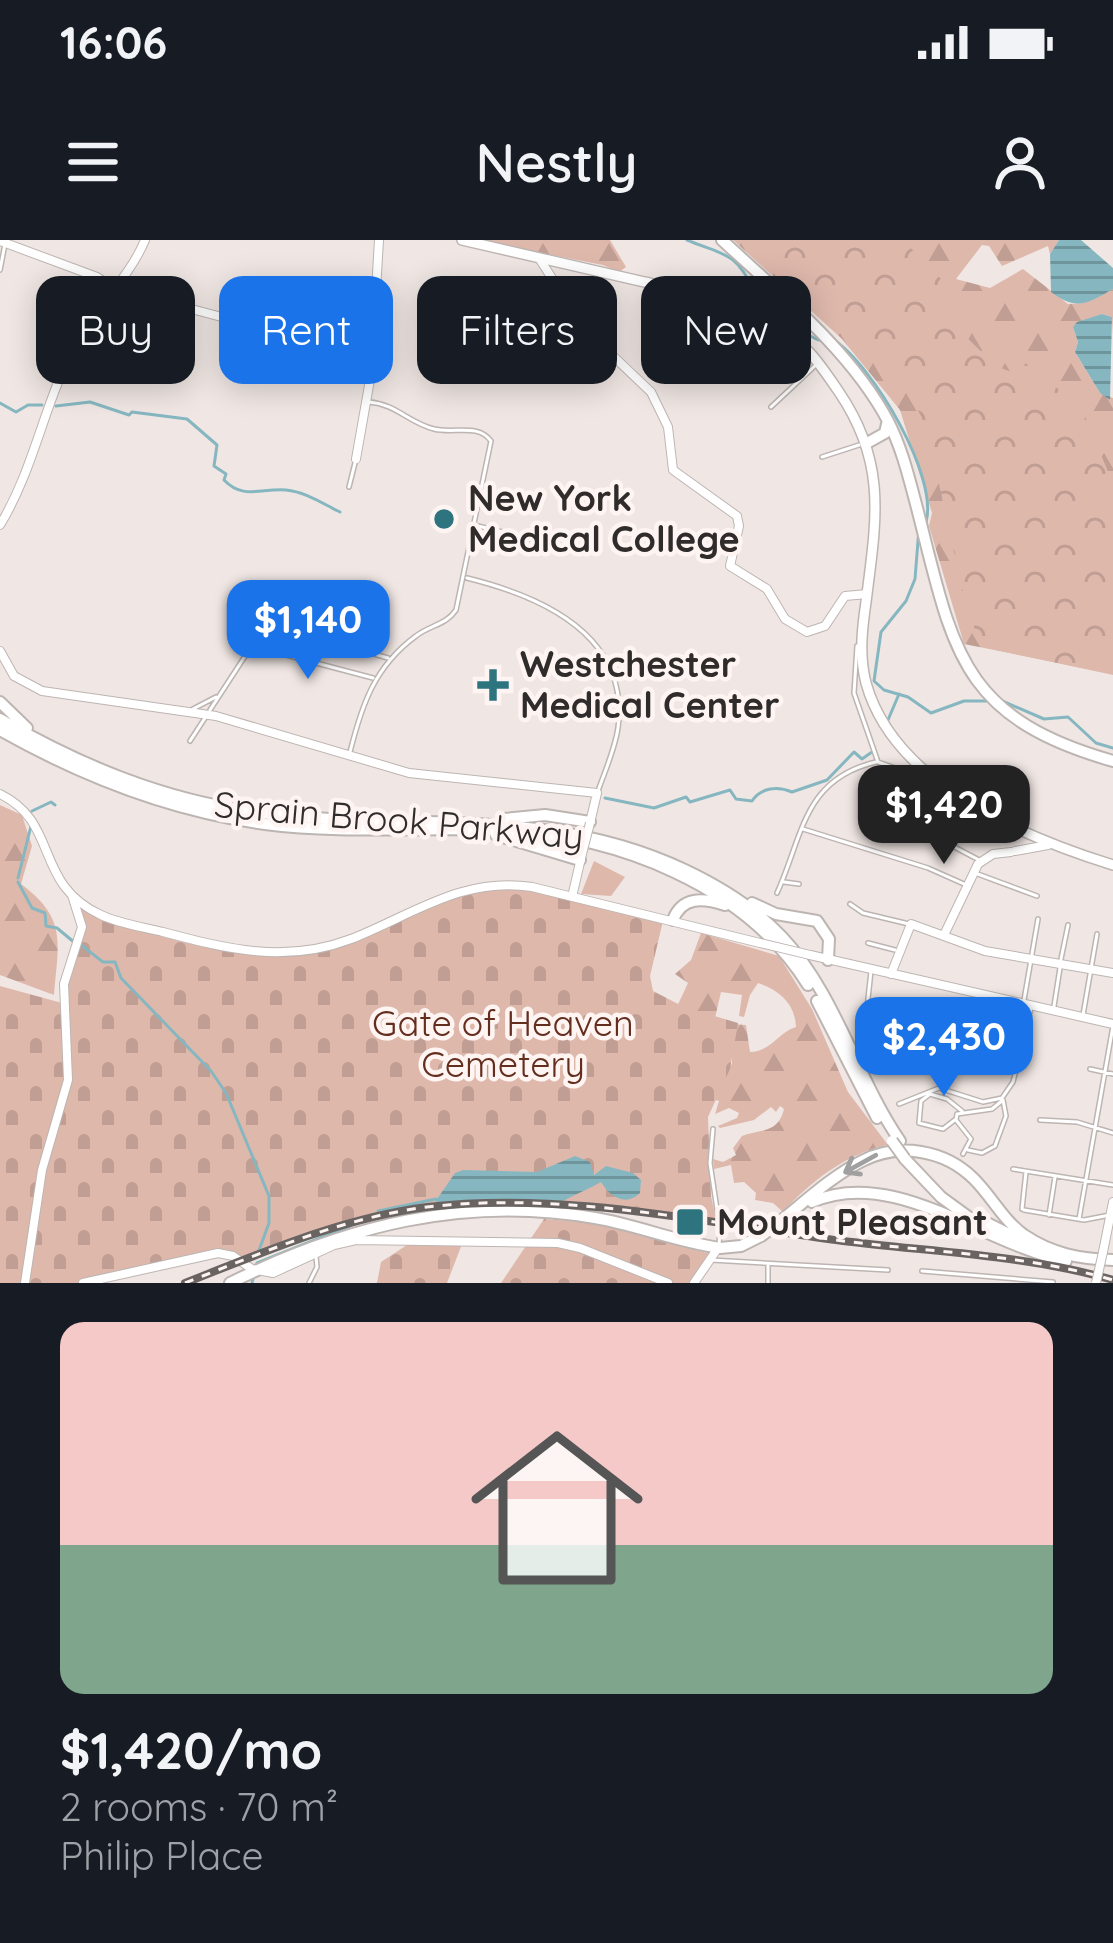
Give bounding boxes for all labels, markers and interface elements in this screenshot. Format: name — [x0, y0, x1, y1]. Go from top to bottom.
text: 16:06 — [60, 14, 167, 70]
text: Nestly — [475, 128, 638, 196]
icon: menu — [60, 129, 126, 195]
icon: person — [987, 129, 1053, 195]
chip: Buy — [36, 276, 195, 384]
chip: Rent — [219, 276, 393, 384]
chip: Filters — [417, 276, 617, 384]
chip: New — [641, 276, 811, 384]
place label: New York Medical College — [468, 475, 740, 561]
marker: New York Medical College — [431, 506, 457, 532]
pin: $1,140 — [210, 580, 406, 682]
text: $1,140 — [254, 594, 362, 643]
place label: Westchester Medical Center — [520, 641, 780, 727]
marker: Westchester Medical Center — [477, 669, 509, 701]
pin: $1,420 — [846, 765, 1042, 867]
text: $1,420 — [885, 779, 1003, 828]
street label: Sprain Brook Parkway — [213, 781, 586, 858]
pin: $2,430 — [846, 997, 1042, 1099]
park label: Gate of Heaven Cemetery — [372, 1000, 634, 1086]
text: $2,430 — [882, 1011, 1006, 1060]
one-way arrow — [843, 1153, 878, 1177]
place label: Mount Pleasant — [717, 1199, 988, 1244]
marker: Mount Pleasant — [674, 1206, 706, 1238]
icon: home — [449, 1400, 665, 1616]
text: $1,420/mo — [60, 1718, 322, 1782]
text: 2 rooms · 70 m² — [60, 1782, 338, 1831]
text: Philip Place — [60, 1831, 263, 1880]

